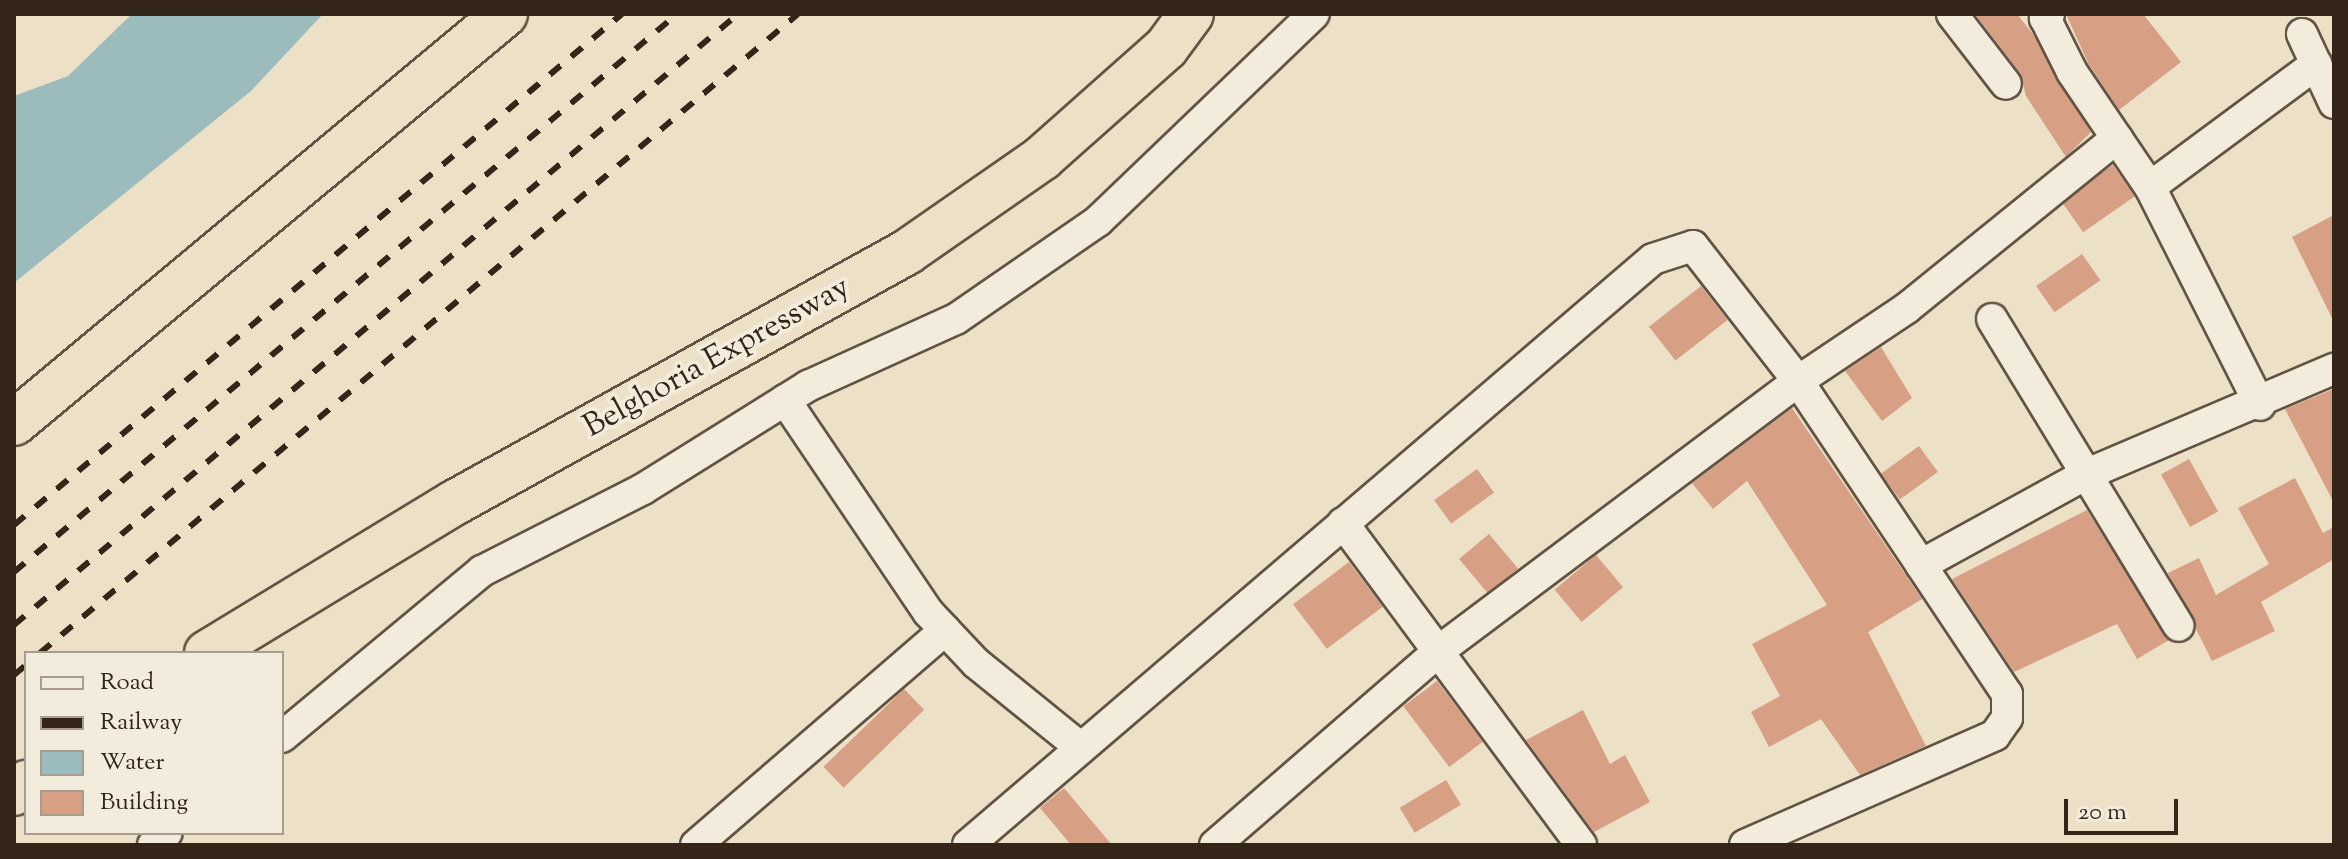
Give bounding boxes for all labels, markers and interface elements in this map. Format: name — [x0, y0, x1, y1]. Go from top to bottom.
street label: Belghoria Expressway — [577, 269, 857, 447]
legend — [24, 651, 284, 835]
text: Road — [100, 666, 154, 700]
text: Railway — [100, 706, 182, 740]
text: Water — [100, 746, 164, 780]
scale bar — [2068, 783, 2182, 833]
text: Building — [100, 786, 188, 820]
text: 20 m — [2078, 796, 2127, 830]

